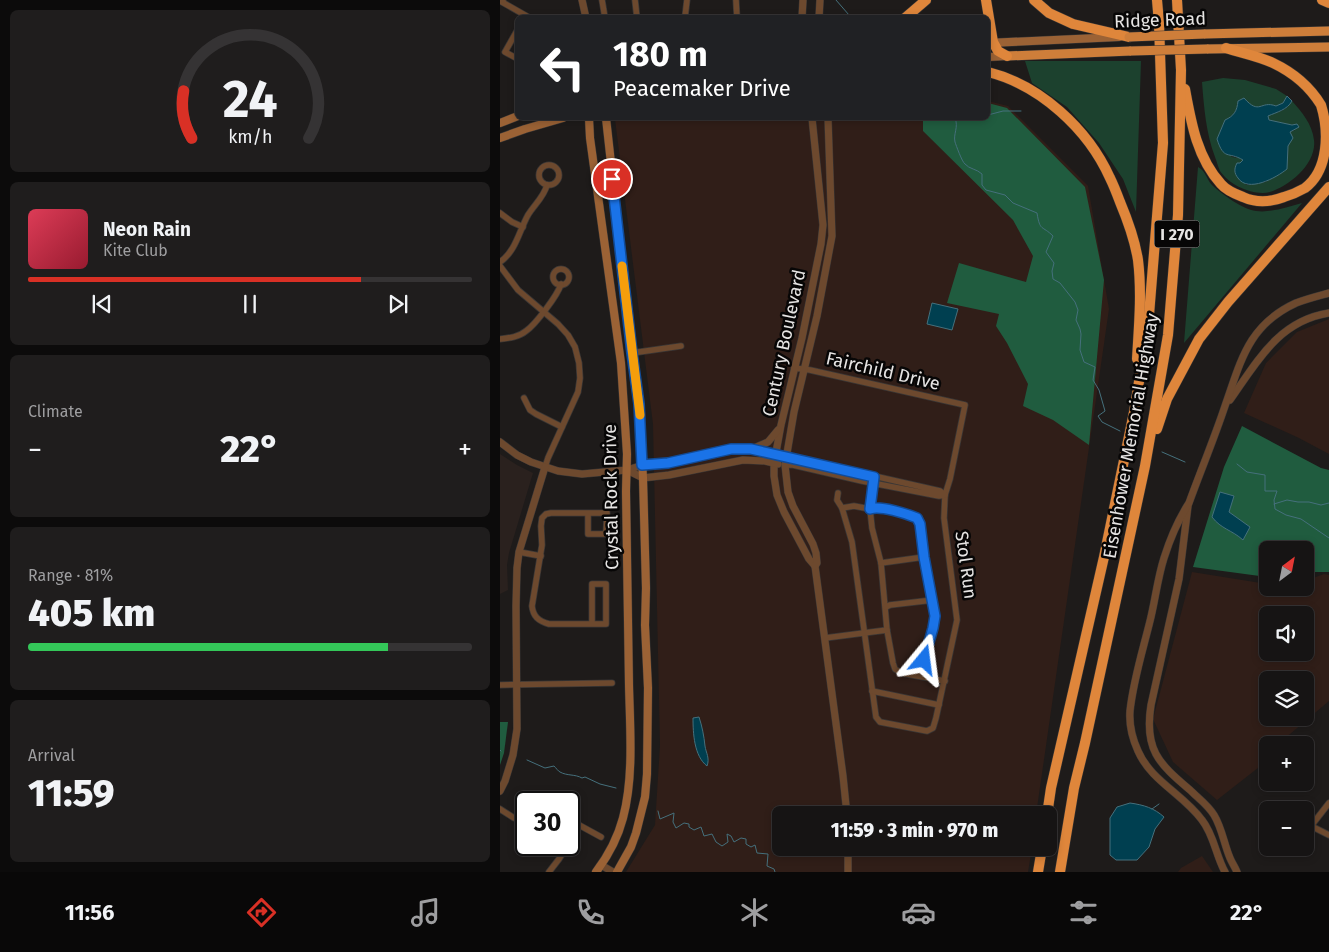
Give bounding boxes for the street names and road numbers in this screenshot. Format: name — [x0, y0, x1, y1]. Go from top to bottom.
street label: Ridge Road — [1114, 7, 1206, 33]
road number: I 270 — [1154, 220, 1200, 248]
street label: Century Boulevard — [758, 267, 810, 419]
street label: Eisenhower Memorial Highway — [1099, 311, 1163, 560]
street label: Fairchild Drive — [824, 347, 942, 395]
street label: Crystal Rock Drive — [599, 424, 623, 570]
street label: Stol Run — [950, 530, 982, 600]

